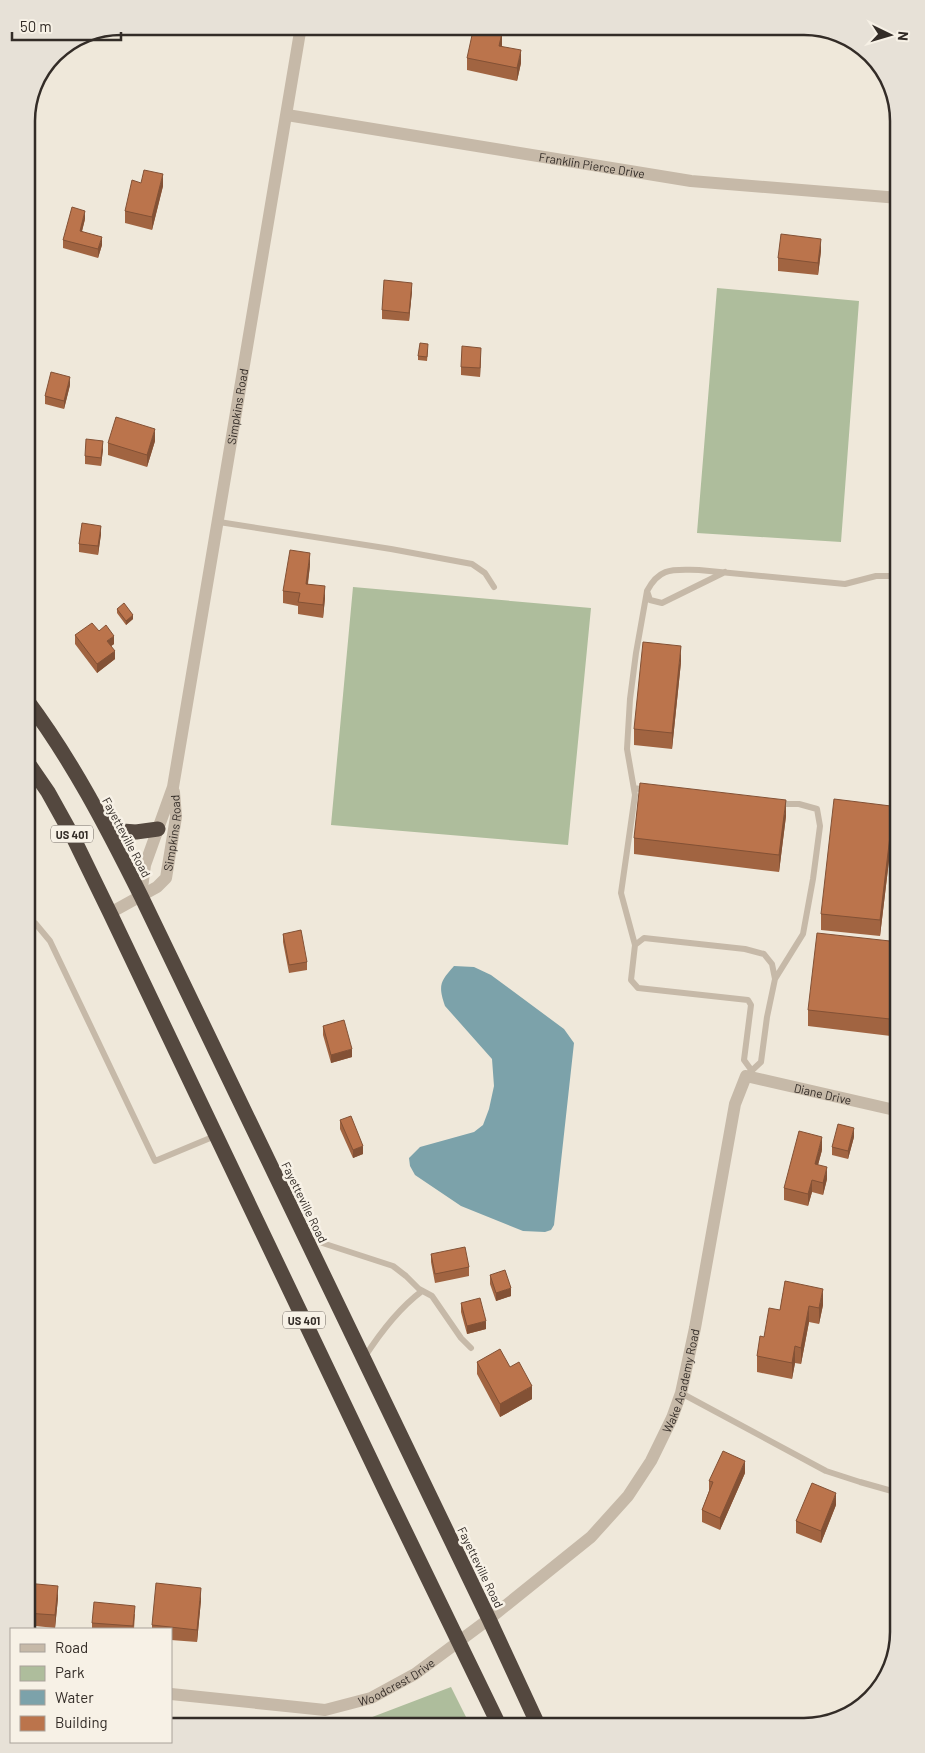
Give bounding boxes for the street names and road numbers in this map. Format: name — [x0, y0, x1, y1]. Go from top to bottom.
street label: Franklin Pierce Drive — [538, 149, 646, 180]
street label: Simpkins Road — [224, 367, 250, 446]
street label: Simpkins Road — [160, 794, 183, 872]
street label: Fayetteville Road — [100, 795, 154, 879]
road number: US 401 — [51, 826, 93, 842]
street label: Diane Drive — [793, 1080, 853, 1107]
street label: Fayetteville Road — [279, 1159, 331, 1245]
road number: US 401 — [283, 1312, 325, 1328]
street label: Wake Academy Road — [659, 1327, 702, 1435]
street label: Fayetteville Road — [455, 1524, 507, 1610]
street label: Woodcrest Drive — [356, 1655, 437, 1708]

